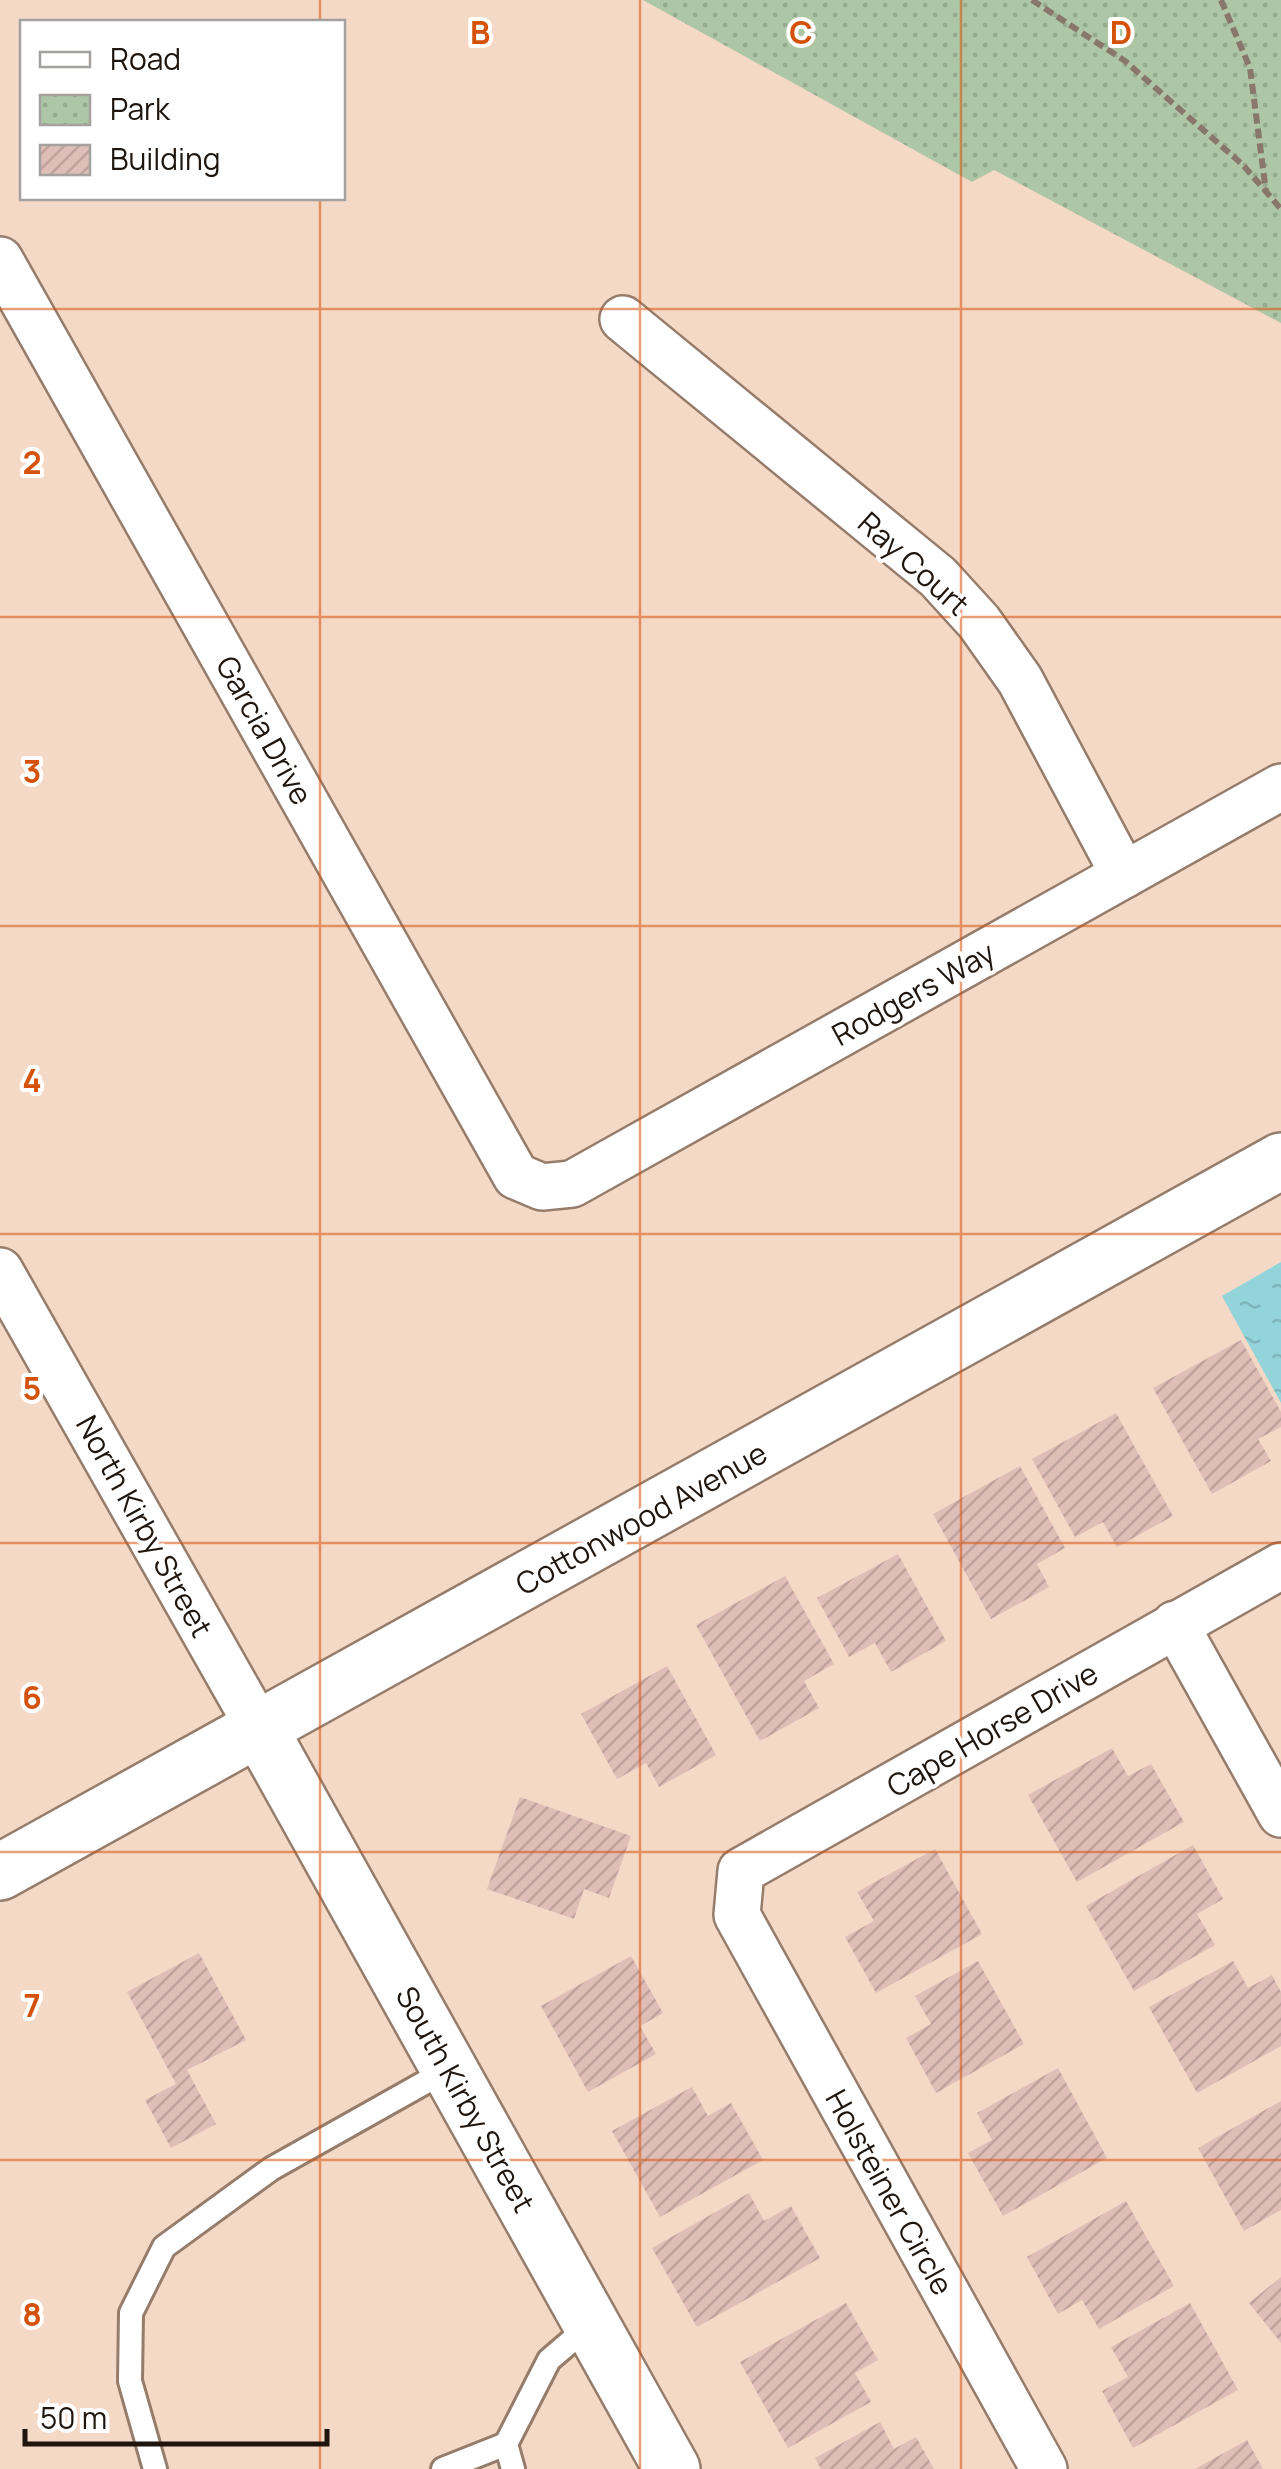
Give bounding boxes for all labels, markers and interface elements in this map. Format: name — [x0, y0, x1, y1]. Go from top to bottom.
text: B — [470, 10, 490, 54]
text: C — [789, 10, 813, 54]
text: D — [1110, 10, 1132, 54]
legend — [20, 20, 345, 200]
text: Road — [110, 38, 181, 79]
text: Park — [110, 88, 171, 129]
text: Building — [110, 138, 221, 179]
text: 2 — [22, 440, 42, 484]
street label: Ray Court — [850, 502, 978, 624]
street label: Garcia Drive — [207, 648, 323, 812]
text: 3 — [23, 749, 41, 793]
street label: Rodgers Way — [824, 931, 1002, 1055]
text: 4 — [22, 1058, 42, 1102]
text: 5 — [23, 1366, 41, 1410]
street label: North Kirby Street — [67, 1408, 223, 1644]
street label: Cottonwood Avenue — [508, 1432, 774, 1604]
street label: Cape Horse Drive — [879, 1652, 1105, 1806]
text: 6 — [22, 1675, 42, 1719]
street label: South Kirby Street — [387, 1979, 545, 2219]
text: 7 — [23, 1983, 41, 2027]
street label: Holsteiner Circle — [817, 2082, 963, 2302]
text: 8 — [22, 2292, 42, 2336]
scale bar — [25, 2384, 328, 2446]
text: 50 m — [40, 2397, 107, 2438]

